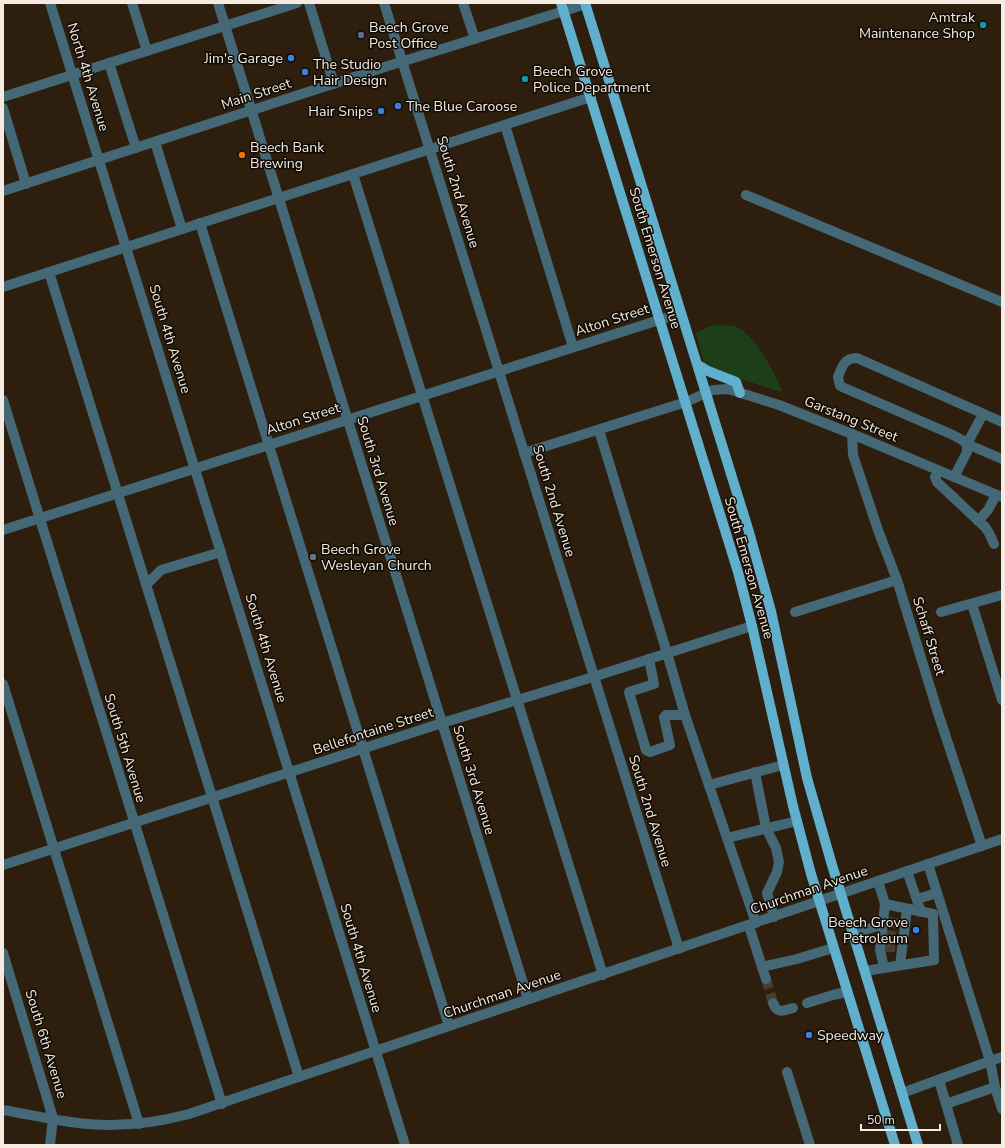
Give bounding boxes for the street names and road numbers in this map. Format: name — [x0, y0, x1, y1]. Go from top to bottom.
street label: North 4th Avenue — [62, 20, 114, 134]
street label: Main Street — [219, 74, 293, 114]
street label: South 2nd Avenue — [432, 134, 484, 250]
street label: South Emerson Avenue — [624, 185, 686, 331]
street label: South 4th Avenue — [144, 282, 196, 396]
street label: Alton Street — [573, 299, 651, 341]
street label: Garstang Street — [801, 392, 901, 446]
street label: Alton Street — [264, 398, 342, 440]
street label: South 3rd Avenue — [352, 414, 404, 528]
street label: South 2nd Avenue — [528, 443, 580, 559]
street label: South Emerson Avenue — [720, 495, 778, 641]
street label: South 4th Avenue — [240, 591, 292, 705]
street label: Schaff Street — [908, 594, 950, 678]
street label: South 5th Avenue — [99, 691, 151, 805]
street label: Bellefontaine Street — [310, 703, 436, 759]
street label: South 3rd Avenue — [448, 723, 500, 837]
street label: South 2nd Avenue — [624, 753, 676, 869]
street label: Churchman Avenue — [748, 861, 870, 919]
street label: South 4th Avenue — [335, 901, 387, 1015]
street label: Churchman Avenue — [441, 965, 563, 1023]
street label: South 6th Avenue — [20, 987, 72, 1101]

